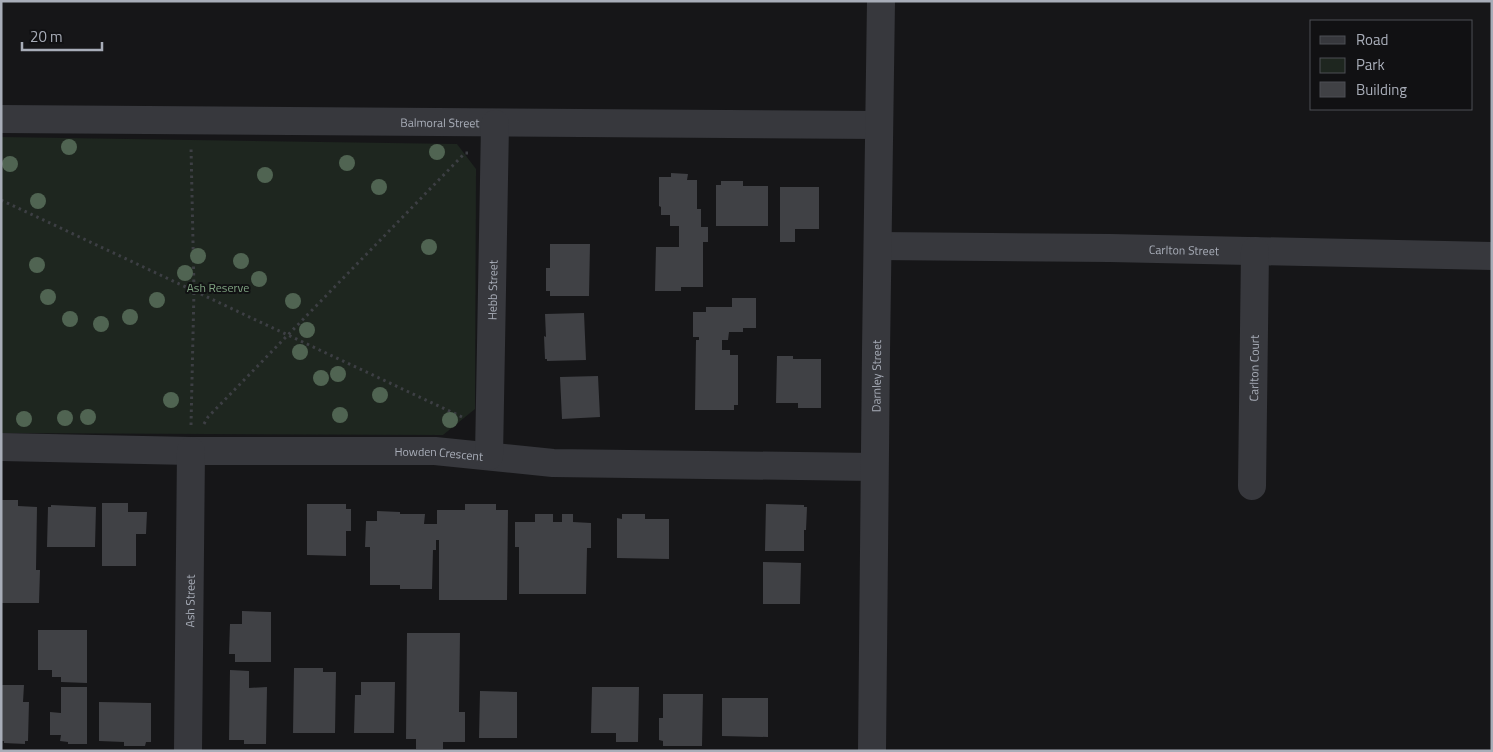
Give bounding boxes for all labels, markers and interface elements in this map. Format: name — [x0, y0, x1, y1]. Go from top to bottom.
scale bar — [22, 20, 102, 52]
legend — [1310, 20, 1473, 110]
text: 20 m — [30, 25, 63, 48]
text: Road — [1356, 28, 1388, 51]
text: Park — [1356, 53, 1385, 76]
text: Building — [1356, 78, 1407, 101]
street label: Balmoral Street — [400, 112, 480, 132]
street label: Carlton Street — [1149, 239, 1220, 260]
street label: Hebb Street — [482, 259, 502, 320]
park label: Ash Reserve — [187, 278, 249, 297]
street label: Carlton Court — [1244, 334, 1263, 401]
street label: Darnley Street — [866, 339, 886, 412]
street label: Howden Crescent — [394, 442, 485, 465]
street label: Ash Street — [180, 574, 199, 628]

